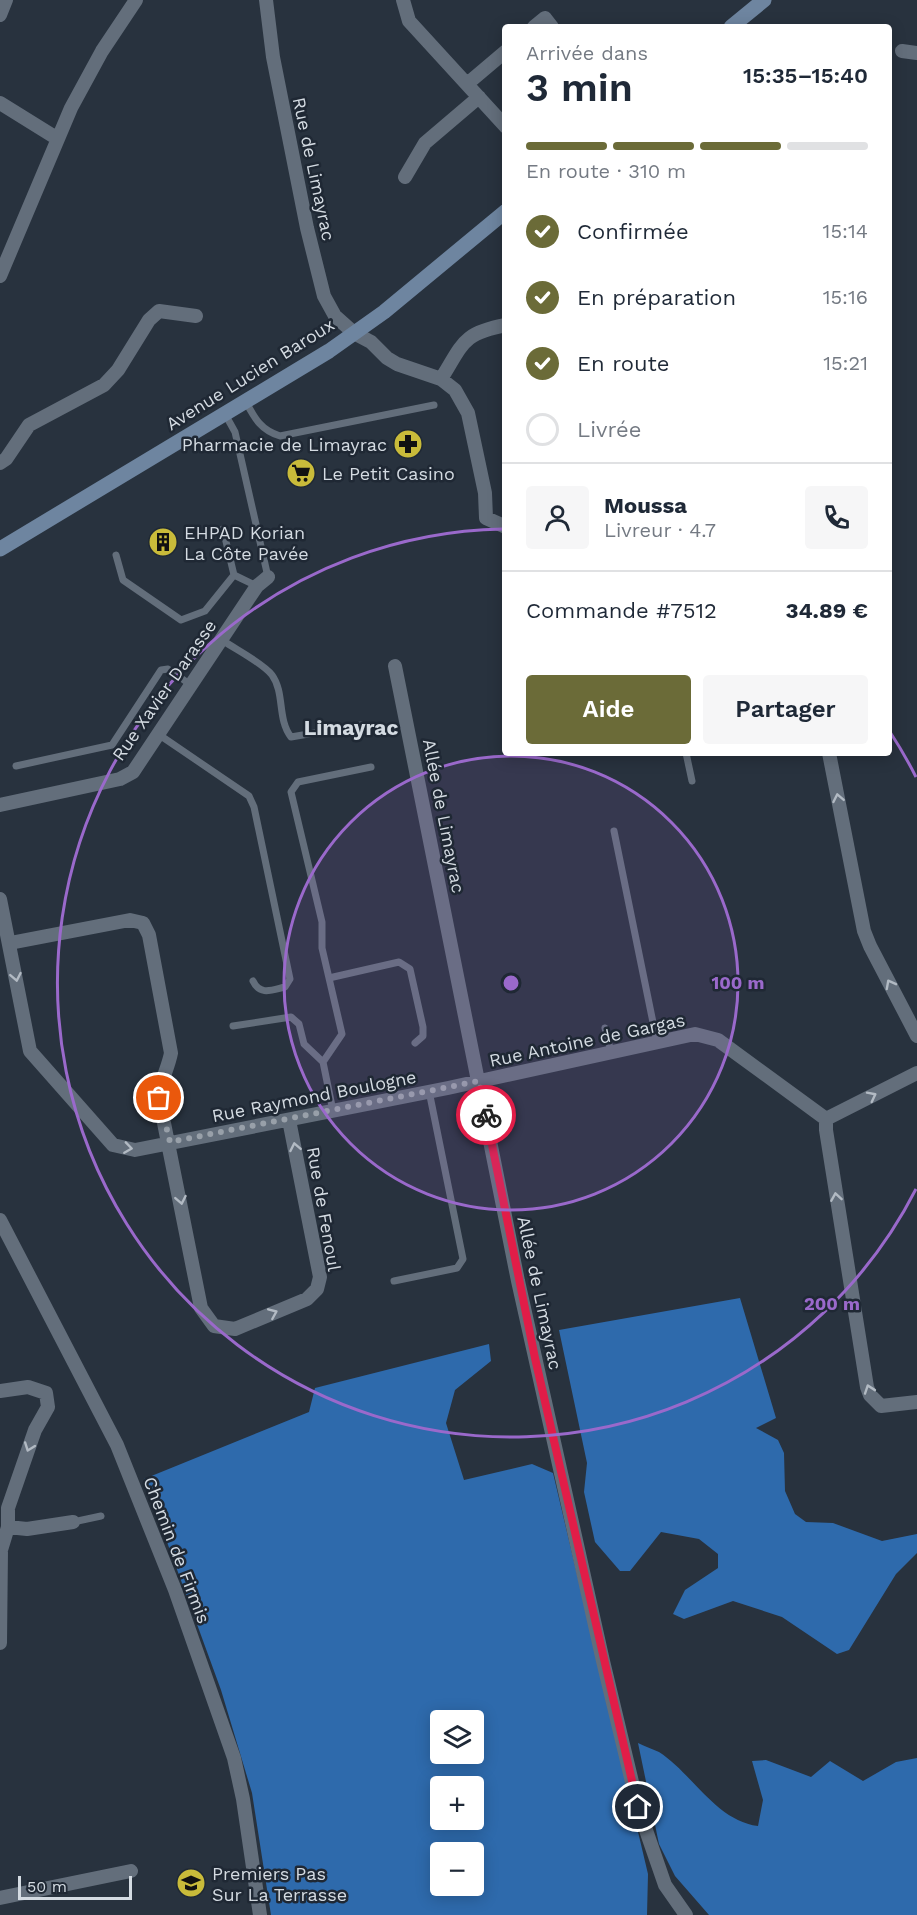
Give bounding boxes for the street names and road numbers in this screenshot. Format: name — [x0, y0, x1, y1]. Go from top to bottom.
street label: Rue de Limayrac — [289, 95, 339, 243]
street label: Avenue Lucien Baroux — [162, 314, 338, 434]
street label: Rue Xavier Darasse — [107, 616, 221, 764]
street label: Allée de Limayrac — [419, 737, 469, 895]
street label: Rue Antoine de Gargas — [487, 1009, 687, 1071]
street label: Rue Raymond Boulogne — [210, 1066, 418, 1126]
street label: Rue de Fenoul — [303, 1145, 345, 1273]
street label: Allée de Limayrac — [513, 1214, 567, 1372]
street label: Chemin de Firmis — [139, 1474, 215, 1626]

